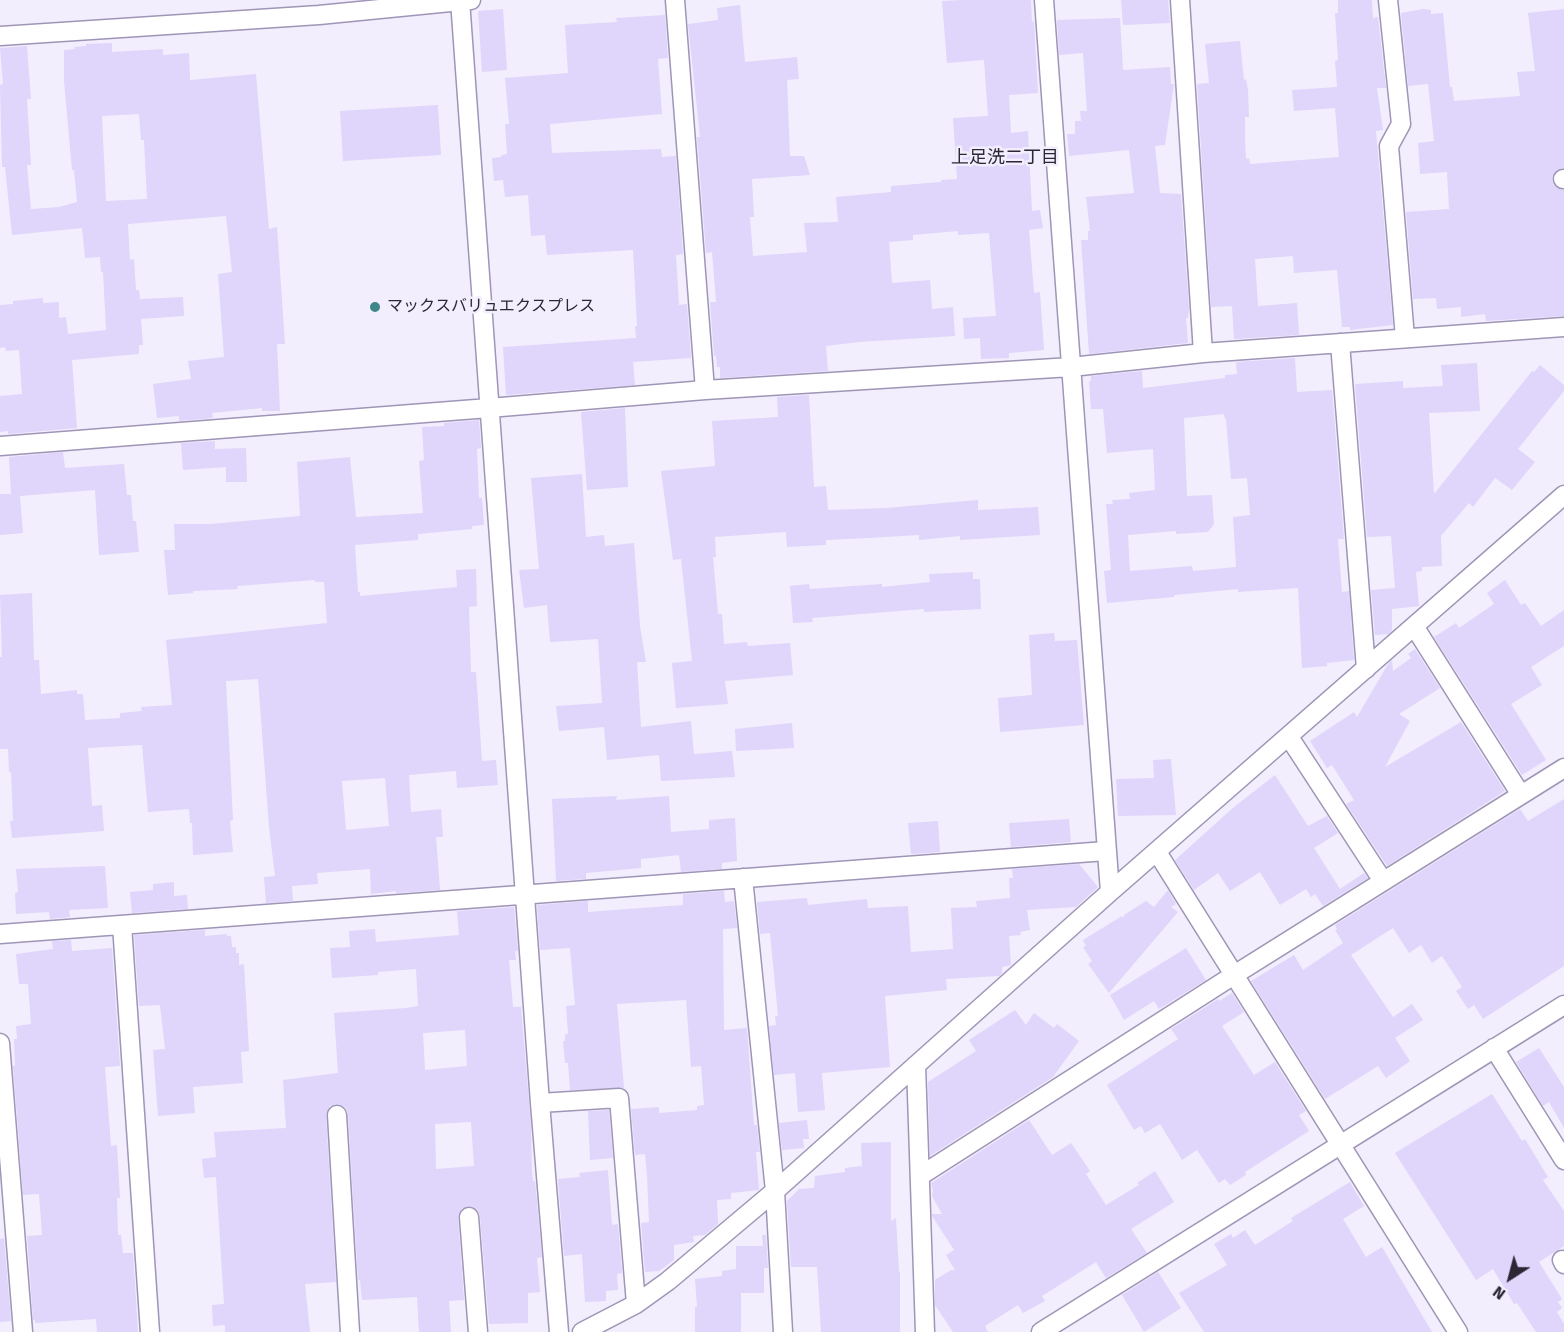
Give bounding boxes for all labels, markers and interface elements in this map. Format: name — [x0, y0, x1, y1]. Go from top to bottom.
district label: 上足洗二丁目 — [951, 147, 1059, 169]
place label: マックスバリュエクスプレス — [387, 297, 595, 317]
marker: マックスバリュエクスプレス — [368, 300, 382, 314]
north arrow — [1480, 1248, 1540, 1308]
text: N — [1489, 1282, 1509, 1304]

